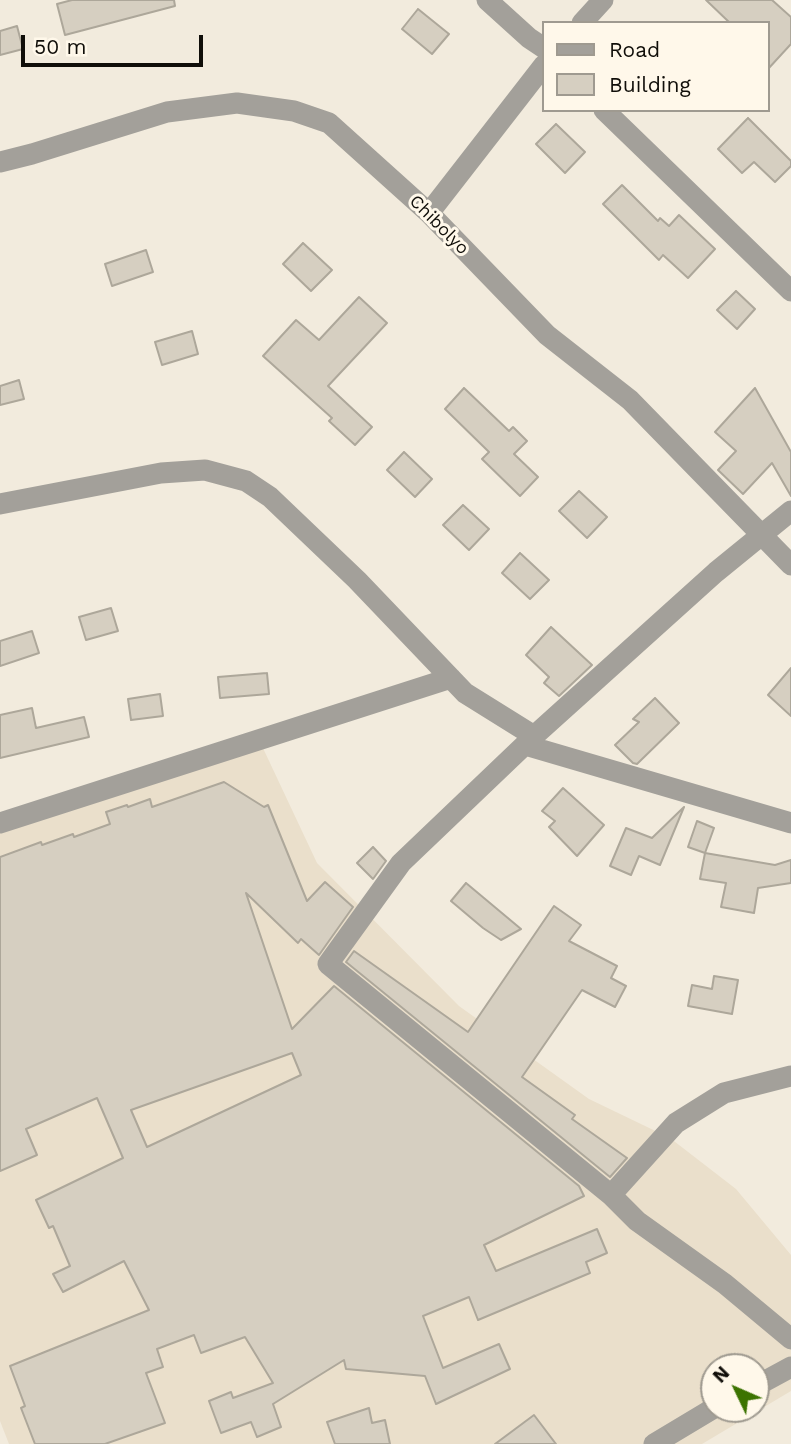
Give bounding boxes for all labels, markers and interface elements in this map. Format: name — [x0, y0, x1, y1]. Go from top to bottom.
scale bar — [24, 21, 206, 65]
legend — [542, 21, 770, 112]
text: 50 m — [34, 34, 86, 59]
text: Road — [609, 37, 660, 62]
text: Building — [609, 72, 691, 97]
street label: Chibolyo — [405, 191, 473, 259]
north arrow — [700, 1353, 770, 1423]
text: N — [708, 1361, 734, 1388]

